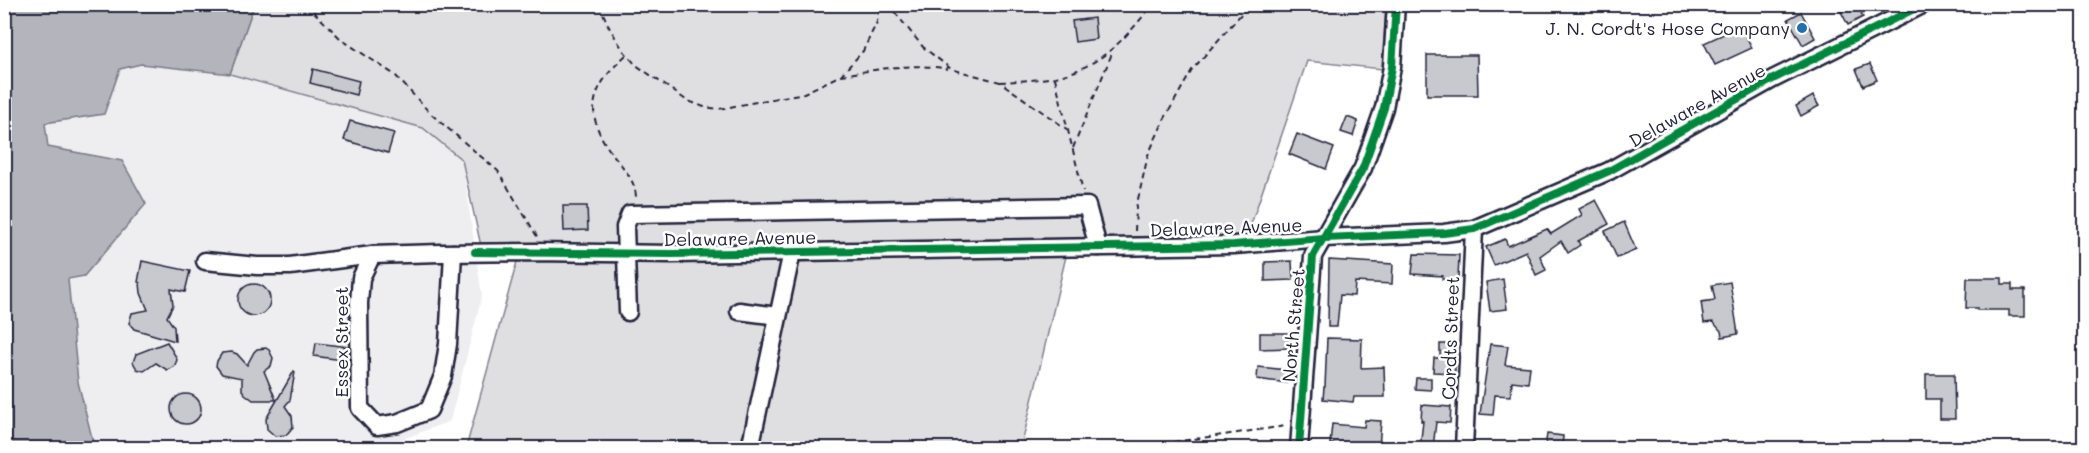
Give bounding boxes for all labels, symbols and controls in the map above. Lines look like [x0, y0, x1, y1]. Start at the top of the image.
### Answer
place label: J. N. Cordt's Hose Company [1546, 16, 1790, 40]
marker: J. N. Cordt's Hose Company [1795, 21, 1809, 35]
street label: Delaware Avenue [1624, 58, 1770, 152]
street label: Delaware Avenue [1149, 212, 1303, 242]
street label: Delaware Avenue [663, 225, 817, 251]
street label: North Street [1276, 267, 1310, 383]
street label: Cordts Street [1436, 276, 1464, 400]
street label: Essex Street [329, 286, 353, 398]

